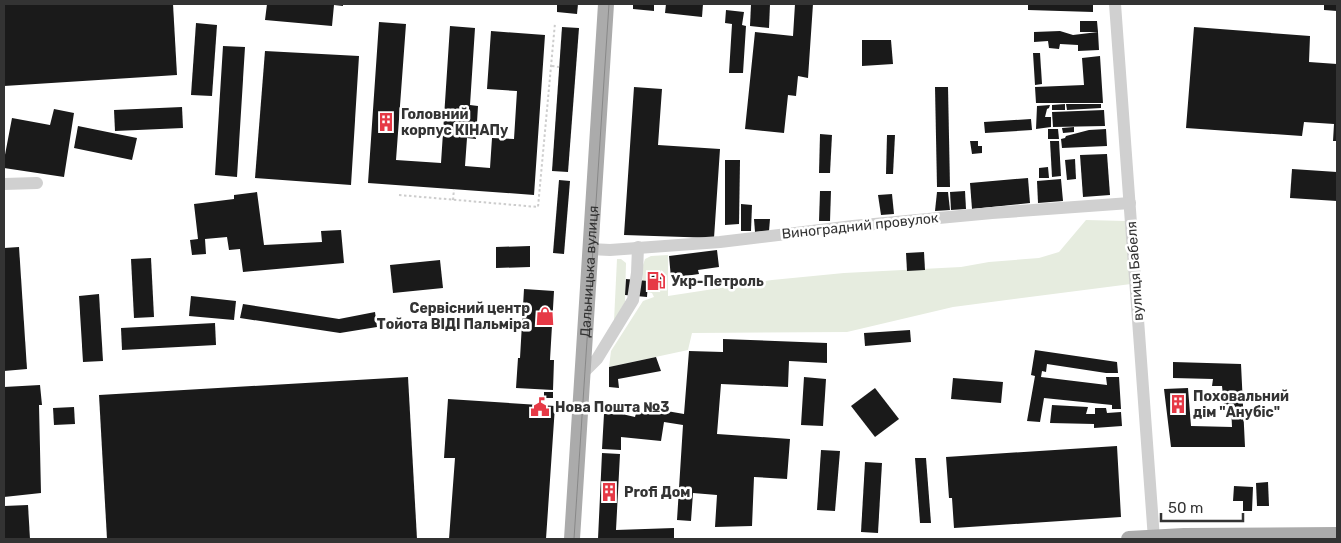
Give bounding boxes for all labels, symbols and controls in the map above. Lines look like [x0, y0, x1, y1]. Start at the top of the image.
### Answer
place label: Головний корпус КІНАПу [401, 106, 509, 139]
building icon: Головний корпус КІНАПу [375, 111, 397, 133]
street label: Дальницька вулиця [576, 205, 602, 338]
street label: Виноградний провулок [781, 209, 940, 243]
street label: вулиця Бабеля [1123, 221, 1147, 321]
fuel station icon: Укр-Петроль [645, 270, 667, 292]
place label: Укр-Петроль [671, 273, 764, 290]
place label: Сервісний центр Тойота ВІДІ Пальміра [377, 300, 530, 333]
shop icon: Сервісний центр Тойота ВІДІ Пальміра [534, 305, 556, 327]
place label: Поховальний дім "Анубіс" [1193, 388, 1289, 421]
building icon: Поховальний дім "Анубіс" [1167, 393, 1189, 415]
public building icon: Нова Пошта №3 [529, 396, 551, 418]
place label: Нова Пошта №3 [555, 399, 670, 416]
building icon: Profi Дом [598, 481, 620, 503]
place label: Profi Дом [624, 484, 690, 501]
scale bar [1161, 490, 1244, 522]
text: 50 m [1168, 499, 1203, 517]

